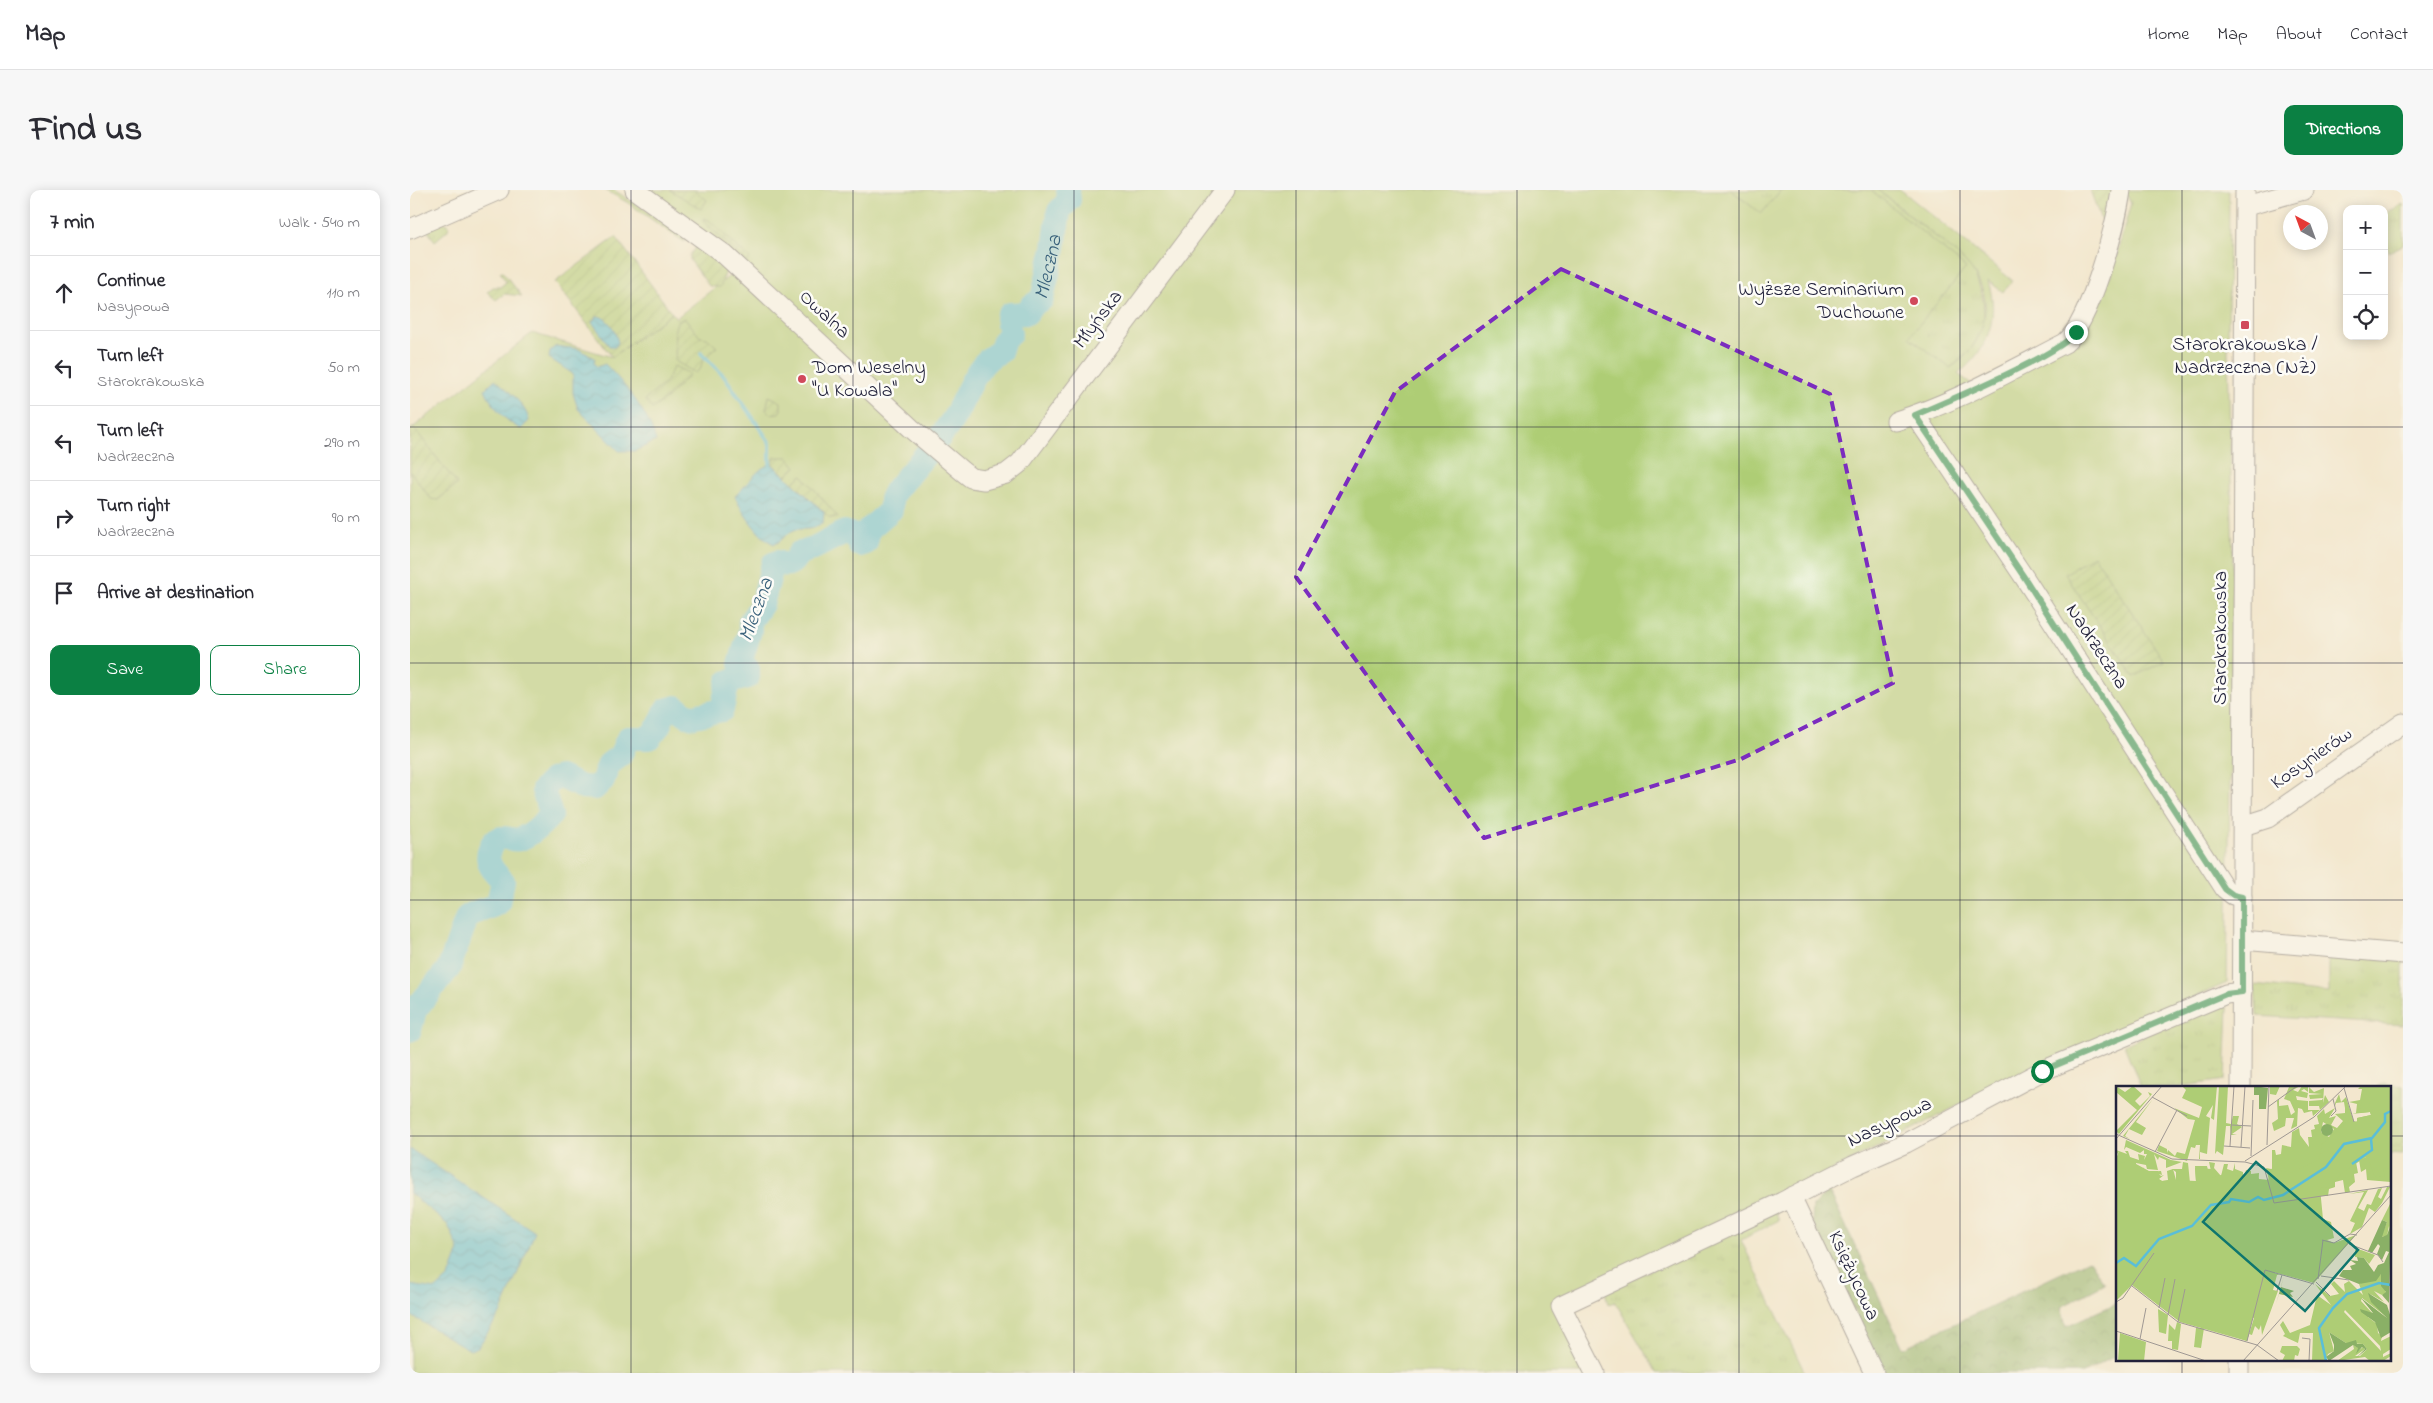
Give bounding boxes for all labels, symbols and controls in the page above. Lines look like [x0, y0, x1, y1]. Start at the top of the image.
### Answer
text: Map [25, 17, 66, 52]
text: Home [2148, 22, 2189, 48]
text: Map [2217, 22, 2248, 48]
text: About [2276, 22, 2322, 48]
text: Contact [2350, 22, 2408, 48]
text: Find us [30, 105, 142, 156]
button: Directions [2284, 105, 2403, 155]
north arrow [2283, 205, 2328, 250]
map controls [2343, 205, 2388, 340]
button: + [2343, 205, 2388, 250]
text: 7 min [50, 208, 94, 238]
text: Walk · 540 m [279, 211, 360, 235]
water label: Mleczna [1027, 233, 1071, 303]
button: − [2343, 250, 2388, 295]
text: Continue [97, 268, 165, 295]
place label: Wyższe Seminarium Duchowne [1738, 276, 1904, 328]
icon: ahead [50, 279, 78, 307]
text: 110 m [326, 281, 360, 305]
street label: Owalna [792, 284, 856, 346]
street label: Młyńska [1067, 284, 1131, 356]
text: Nasypowa [97, 295, 170, 319]
marker: Wyższe Seminarium Duchowne [1908, 295, 1920, 307]
button: locate [2343, 295, 2388, 340]
marker: Starokrakowska / Nadrzeczna (NŻ) [2239, 319, 2251, 331]
route end [2065, 321, 2088, 344]
place label: Starokrakowska / Nadrzeczna (NŻ) [2172, 331, 2318, 383]
text: Turn left [97, 343, 164, 370]
icon: left [50, 354, 78, 382]
place label: Dom Weselny "U Kowala" [811, 354, 926, 406]
text: 50 m [328, 356, 360, 380]
text: Starokrakowska [97, 370, 204, 394]
marker: Dom Weselny "U Kowala" [796, 373, 808, 385]
text: Turn left [97, 418, 164, 445]
icon: left [50, 429, 78, 457]
text: 290 m [324, 431, 360, 455]
text: Nadrzeczna [97, 445, 175, 469]
text: Turn right [97, 493, 170, 520]
icon: right [50, 504, 78, 532]
text: 90 m [332, 506, 360, 530]
text: Nadrzeczna [97, 520, 175, 544]
street label: Starokrakowska [2207, 571, 2236, 705]
water label: Mleczna [732, 573, 783, 646]
icon: arrive [50, 579, 78, 607]
text: Arrive at destination [97, 580, 254, 607]
street label: Nadrzeczna [2057, 598, 2135, 696]
button: Save [50, 645, 200, 695]
button: Share [210, 645, 360, 695]
street label: Kosynierów [2265, 720, 2359, 798]
route start [2031, 1060, 2054, 1083]
inset map [2116, 1086, 2390, 1360]
street label: Nasypowa [1843, 1090, 1937, 1156]
street label: Księżycowa [1820, 1226, 1886, 1326]

